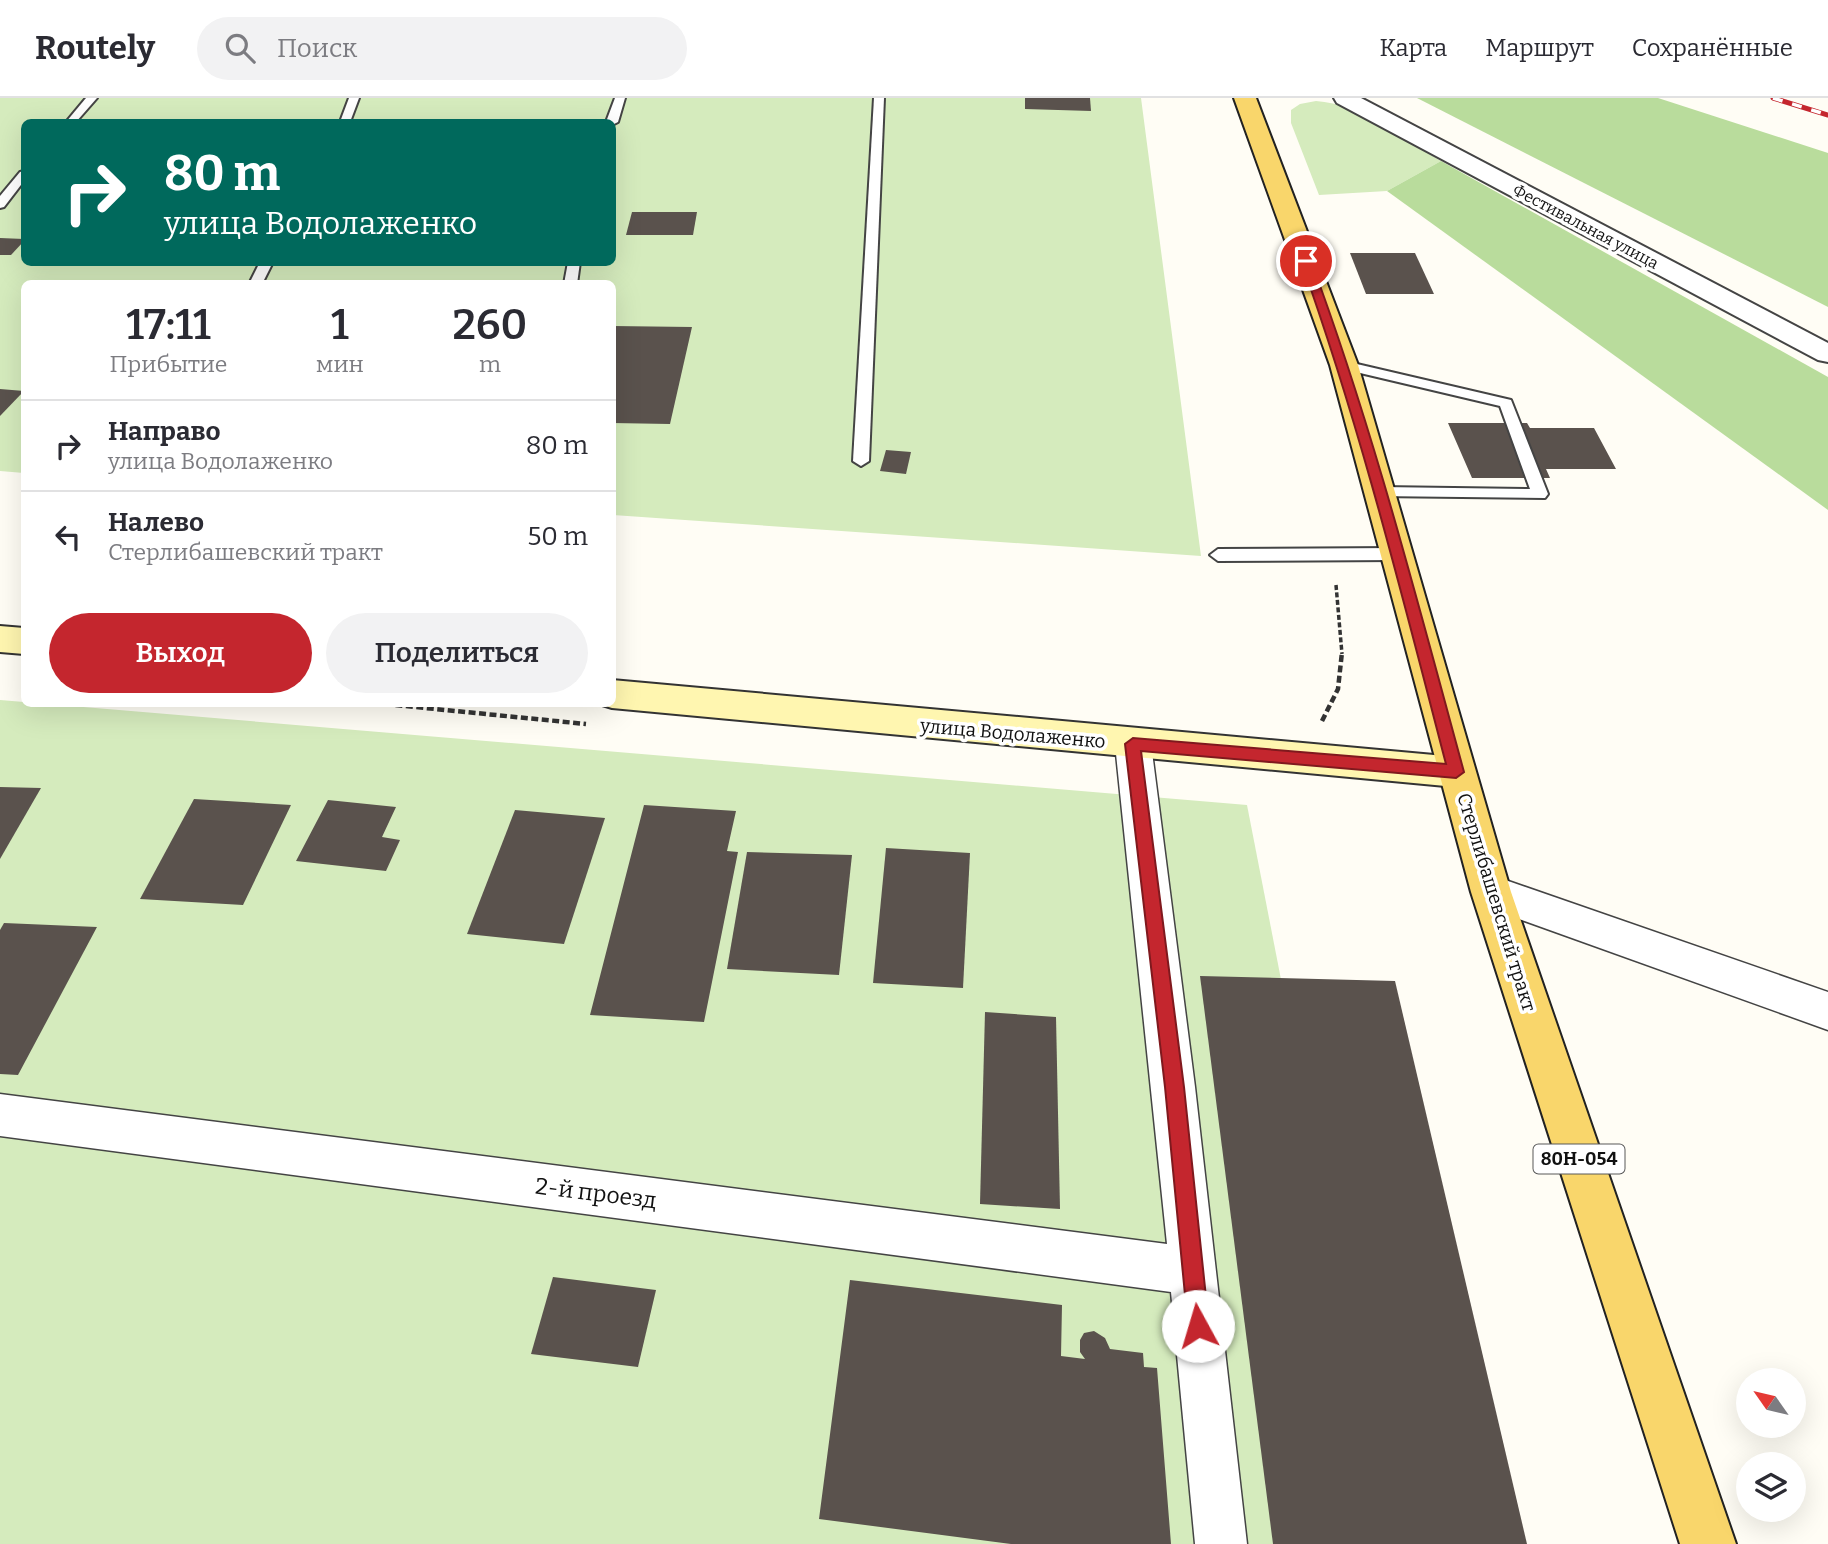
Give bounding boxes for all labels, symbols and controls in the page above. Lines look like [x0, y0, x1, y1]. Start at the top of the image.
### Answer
search box [197, 17, 687, 80]
text: Routely [35, 28, 155, 68]
icon: search [221, 29, 259, 67]
text: Поиск [277, 33, 357, 64]
text: Карта [1379, 34, 1447, 62]
text: Маршрут [1485, 34, 1594, 62]
text: Сохранённые [1632, 34, 1793, 62]
text: 80 m [164, 144, 280, 203]
icon: right [49, 147, 140, 238]
street label: Фестивальная улица [1510, 180, 1662, 273]
text: улица Водолаженко [164, 204, 477, 242]
pin [1276, 231, 1336, 291]
icon: arrive [1287, 242, 1325, 280]
text: 17:11 [126, 300, 211, 350]
text: 1 [331, 300, 349, 350]
text: 260 [452, 300, 527, 350]
text: Прибытие [110, 350, 227, 378]
text: мин [316, 350, 364, 378]
text: m [479, 350, 501, 378]
text: Направо [108, 416, 221, 447]
icon: right [49, 427, 87, 465]
text: 80 m [526, 430, 588, 461]
text: улица Водолаженко [108, 447, 333, 475]
text: Налево [108, 507, 204, 538]
icon: left [49, 518, 87, 556]
text: 50 m [527, 521, 588, 552]
text: Стерлибашевский тракт [108, 538, 383, 566]
button: Выход [49, 613, 312, 693]
button: Поделиться [326, 613, 588, 693]
street label: улица Водолаженко [918, 714, 1107, 753]
street label: Стерлибашевский тракт [1452, 790, 1541, 1014]
road number: 80Н-054 [1534, 1144, 1624, 1174]
street label: 2-й проезд [534, 1172, 658, 1214]
position arrow [1161, 1289, 1235, 1363]
north arrow [1736, 1368, 1806, 1438]
map controls [1736, 1368, 1806, 1522]
button: layers [1736, 1452, 1806, 1522]

